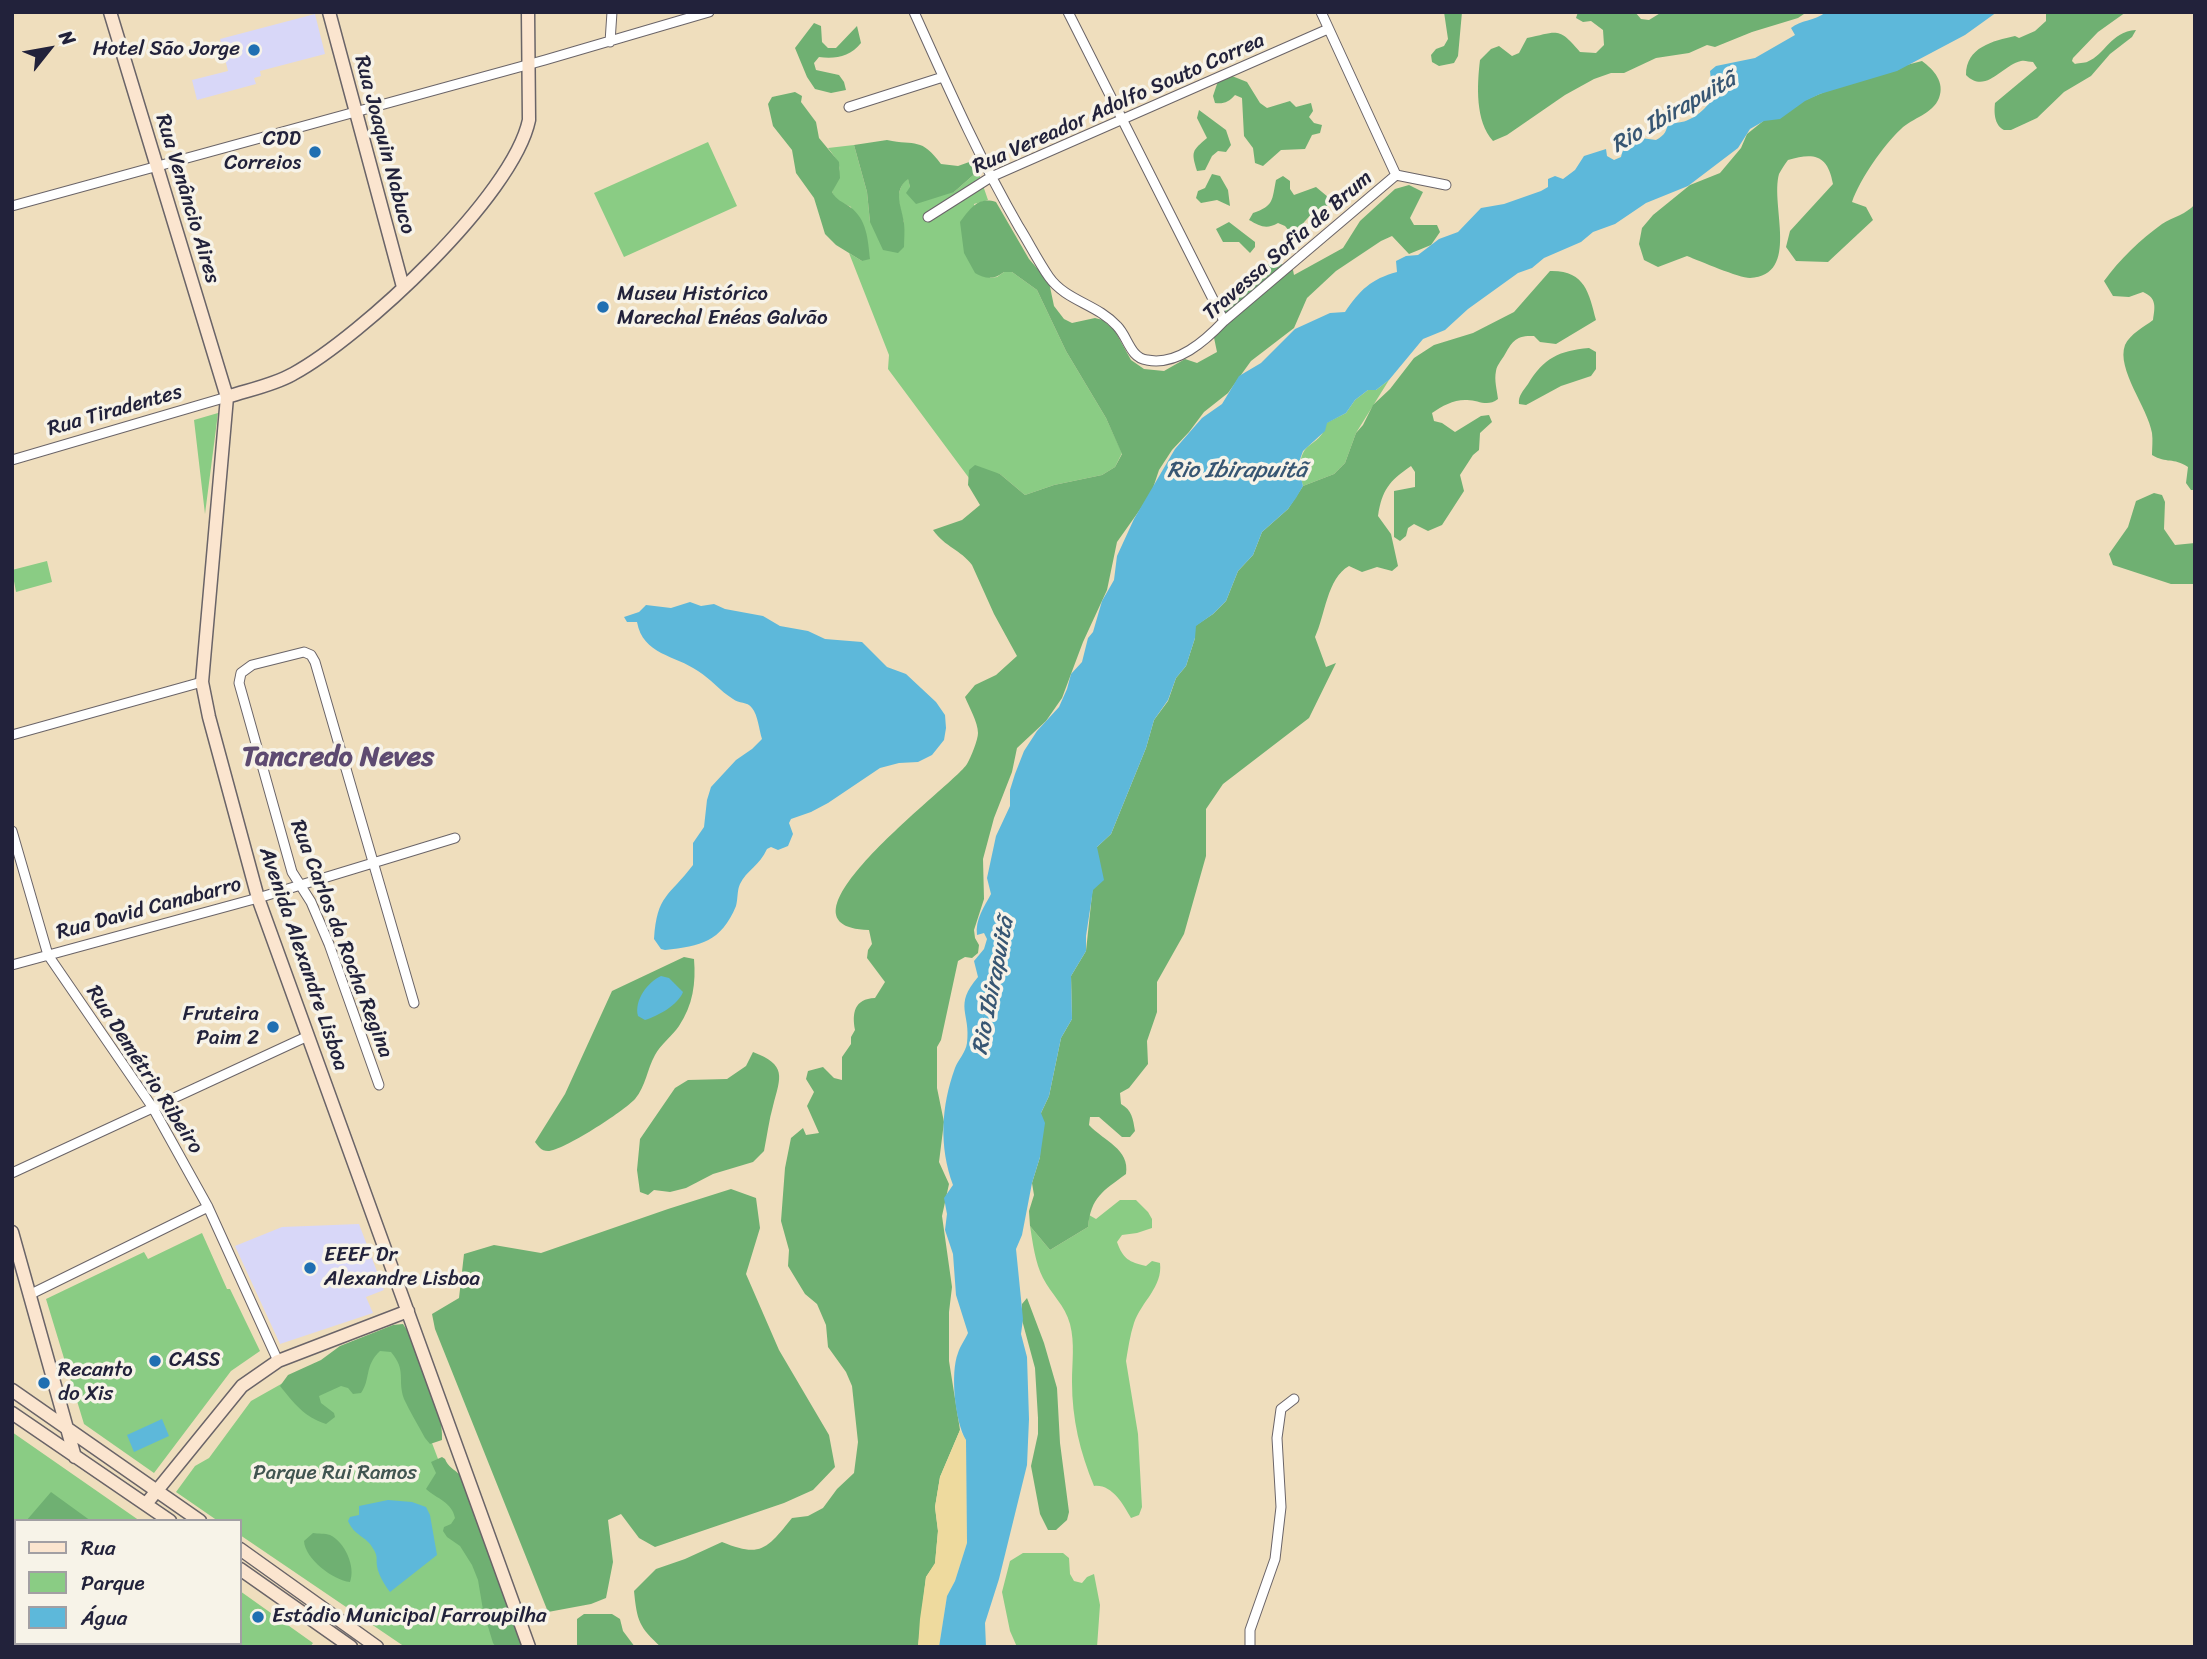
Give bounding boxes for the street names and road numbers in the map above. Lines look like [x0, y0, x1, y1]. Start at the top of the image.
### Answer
street label: Rua Vereador Adolfo Souto Correa [969, 28, 1269, 180]
street label: Rua Joaquin Nabuco [348, 53, 420, 237]
street label: Rua Venâncio Aires [149, 111, 225, 287]
street label: Travessa Sofia de Brum [1198, 166, 1378, 326]
street label: Rua Tiradentes [45, 380, 185, 442]
street label: Rua Carlos da Rocha Regina [284, 817, 398, 1061]
street label: Avenida Alexandre Lisboa [253, 844, 353, 1074]
street label: Rua David Canabarro [54, 872, 244, 946]
street label: Rua Demétrio Ribeiro [80, 981, 208, 1159]

